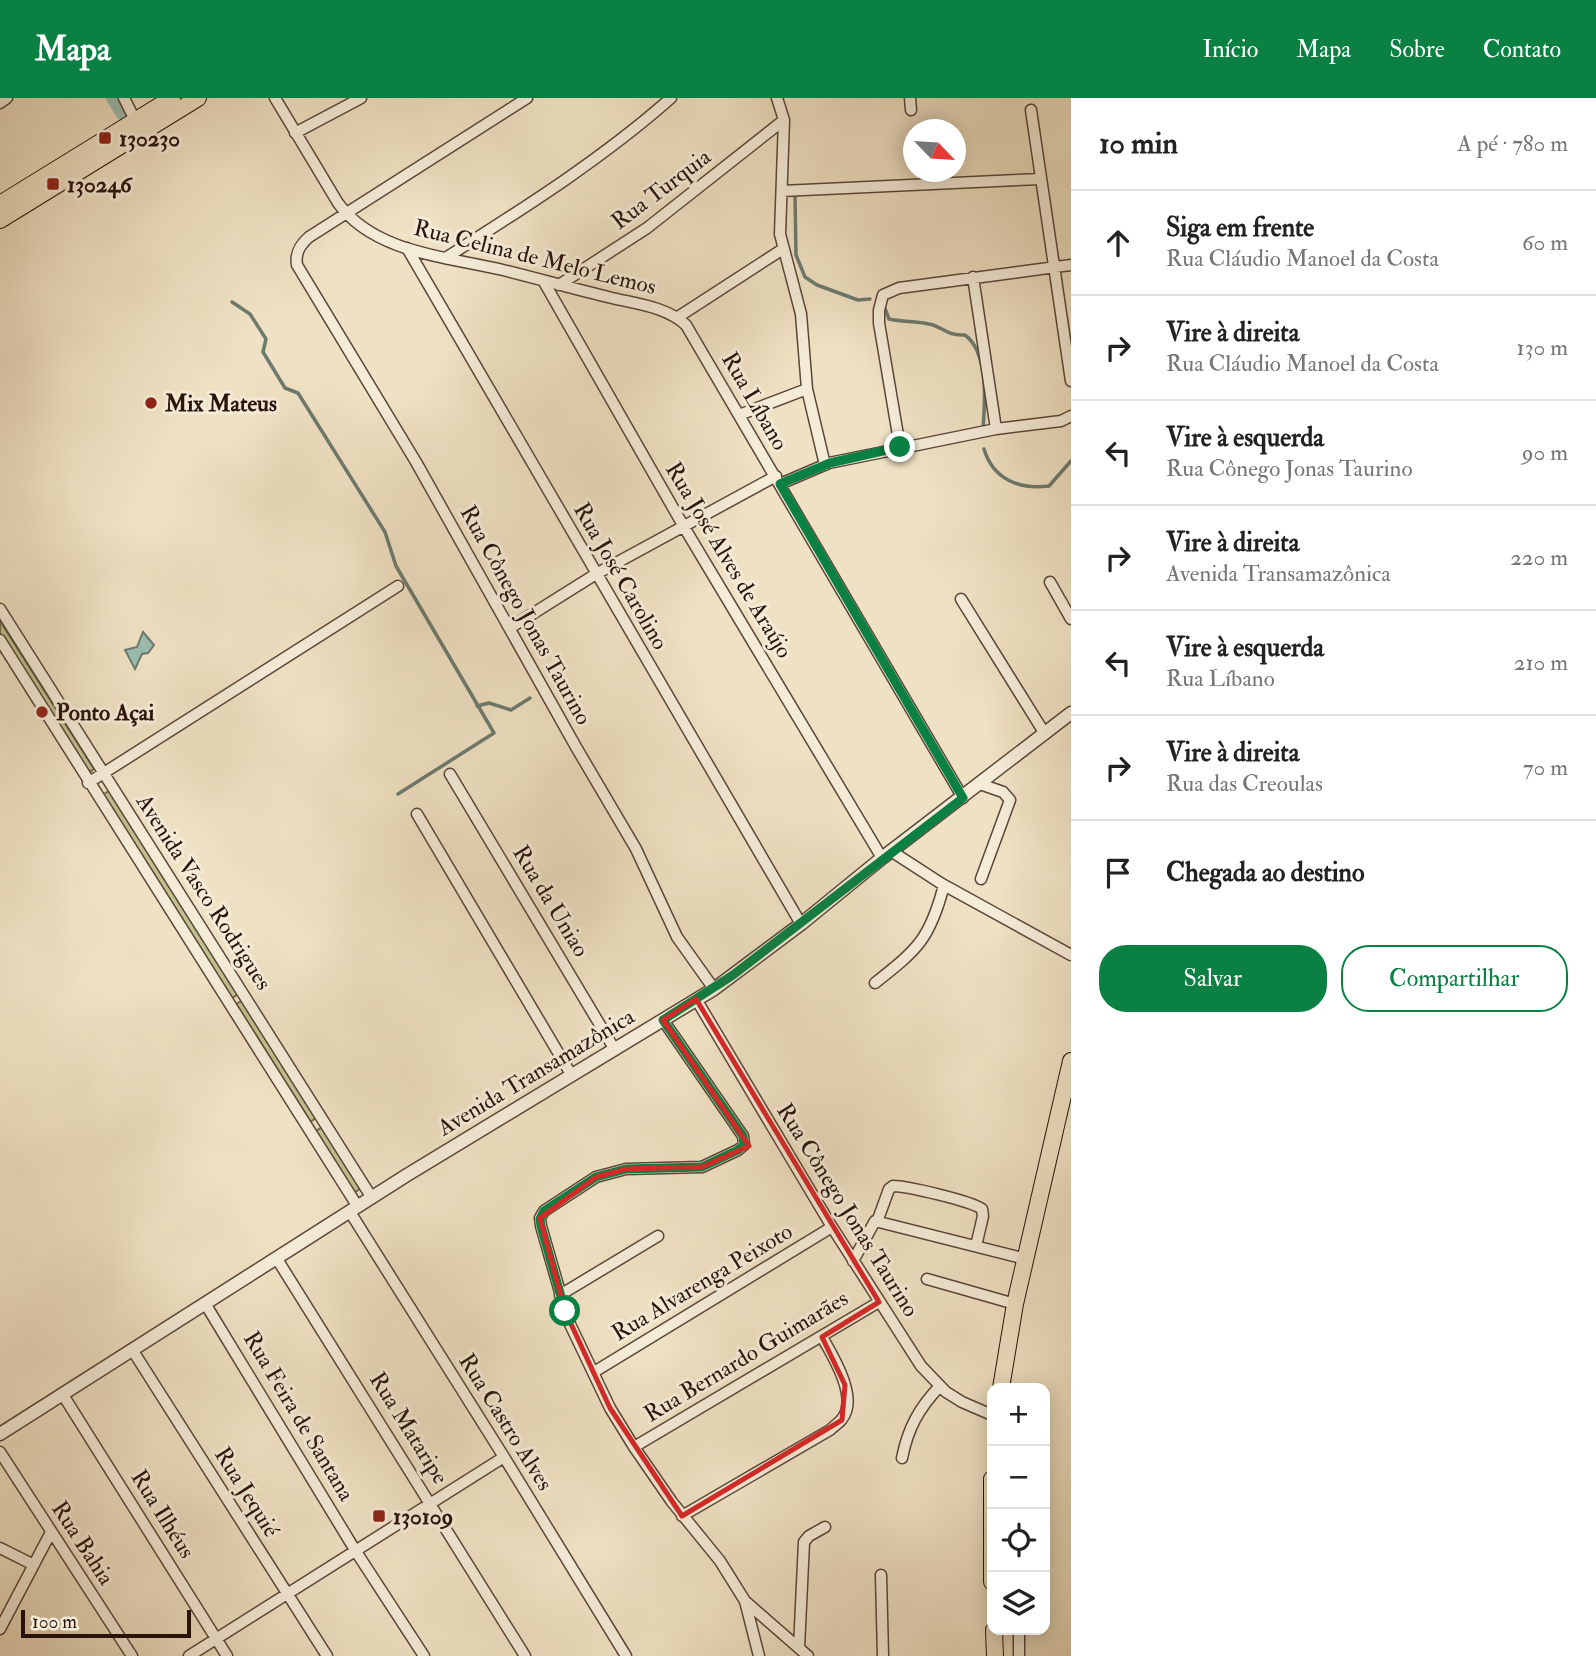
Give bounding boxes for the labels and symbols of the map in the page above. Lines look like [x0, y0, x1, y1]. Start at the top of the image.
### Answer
north arrow [903, 119, 966, 182]
place label: 130230 [119, 124, 180, 153]
marker: 130230 [97, 130, 113, 146]
street label: Rua Turquia [606, 142, 717, 236]
place label: 130246 [67, 170, 134, 199]
marker: 130246 [45, 176, 61, 192]
street label: Rua Celina de Melo Lemos [411, 213, 659, 301]
street label: Rua Líbano [715, 347, 795, 455]
place label: Mix Mateus [164, 389, 277, 418]
marker: Mix Mateus [143, 395, 159, 411]
route end [884, 431, 915, 462]
street label: Rua José Alves de Araújo [659, 457, 799, 663]
street label: Rua José Carolino [567, 497, 675, 655]
street label: Rua Cônego Jonas Taurino [454, 500, 598, 730]
place label: Ponto Açai [56, 698, 154, 727]
marker: Ponto Açai [34, 704, 50, 720]
street label: Avenida Vasco Rodrigues [129, 788, 278, 996]
street label: Rua da Uniao [506, 840, 596, 962]
street label: Avenida Transamazônica [431, 1001, 640, 1143]
street label: Rua Cônego Jonas Taurino [770, 1098, 926, 1322]
street label: Rua Alvarenga Peixoto [606, 1217, 798, 1347]
street label: Rua Bernardo Guimarães [639, 1284, 853, 1428]
route start [549, 1295, 580, 1326]
street label: Rua Feira de Santana [237, 1326, 361, 1507]
street label: Rua Castro Alves [452, 1348, 560, 1496]
street label: Rua Mataripe [362, 1367, 455, 1490]
street label: Rua Jequié [208, 1442, 286, 1543]
street label: Rua Ilhéus [124, 1464, 202, 1564]
street label: Rua Bahia [45, 1495, 121, 1591]
place label: 130109 [393, 1502, 453, 1531]
marker: 130109 [371, 1508, 387, 1524]
scale bar [21, 1607, 191, 1639]

